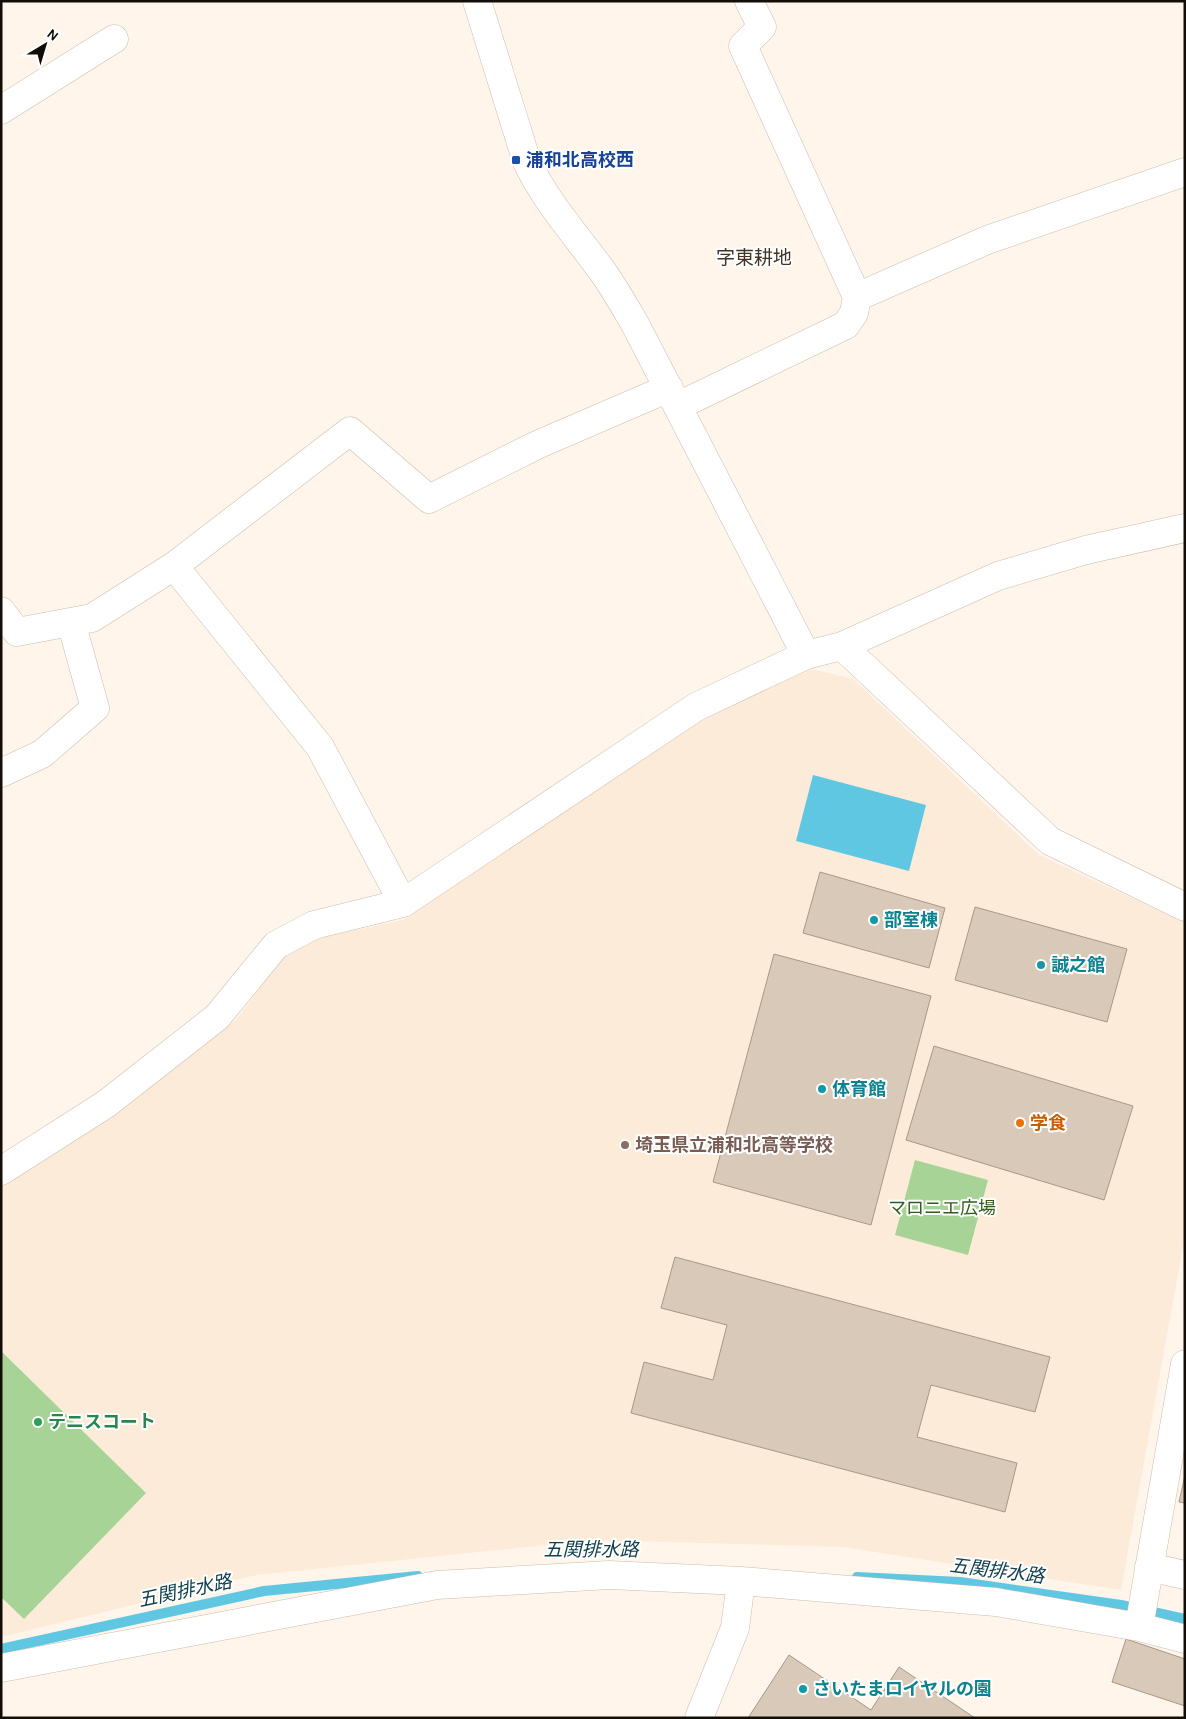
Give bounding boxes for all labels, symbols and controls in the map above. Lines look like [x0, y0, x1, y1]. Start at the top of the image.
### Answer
north arrow [20, 20, 70, 70]
text: N [44, 25, 62, 45]
place label: 浦和北高校西 [526, 149, 634, 171]
marker: 浦和北高校西 [510, 154, 522, 166]
district label: 字東耕地 [716, 247, 792, 269]
place label: 部室棟 [884, 909, 938, 931]
marker: 部室棟 [868, 914, 880, 926]
place label: 誠之館 [1051, 954, 1105, 976]
marker: 誠之館 [1035, 959, 1047, 971]
place label: 体育館 [832, 1078, 886, 1100]
marker: 体育館 [816, 1083, 828, 1095]
place label: 学食 [1030, 1112, 1066, 1134]
marker: 学食 [1014, 1117, 1026, 1129]
place label: 埼玉県立浦和北高等学校 [635, 1134, 833, 1156]
marker: 埼玉県立浦和北高等学校 [619, 1139, 631, 1151]
park label: マロニエ広場 [888, 1197, 996, 1219]
place label: テニスコート [48, 1411, 156, 1433]
marker: テニスコート [32, 1416, 44, 1428]
water label: 五関排水路 [543, 1539, 640, 1561]
water label: 五関排水路 [949, 1554, 1047, 1588]
water label: 五関排水路 [136, 1570, 236, 1612]
place label: さいたまロイヤルの園 [813, 1678, 992, 1700]
marker: さいたまロイヤルの園 [797, 1683, 809, 1695]

